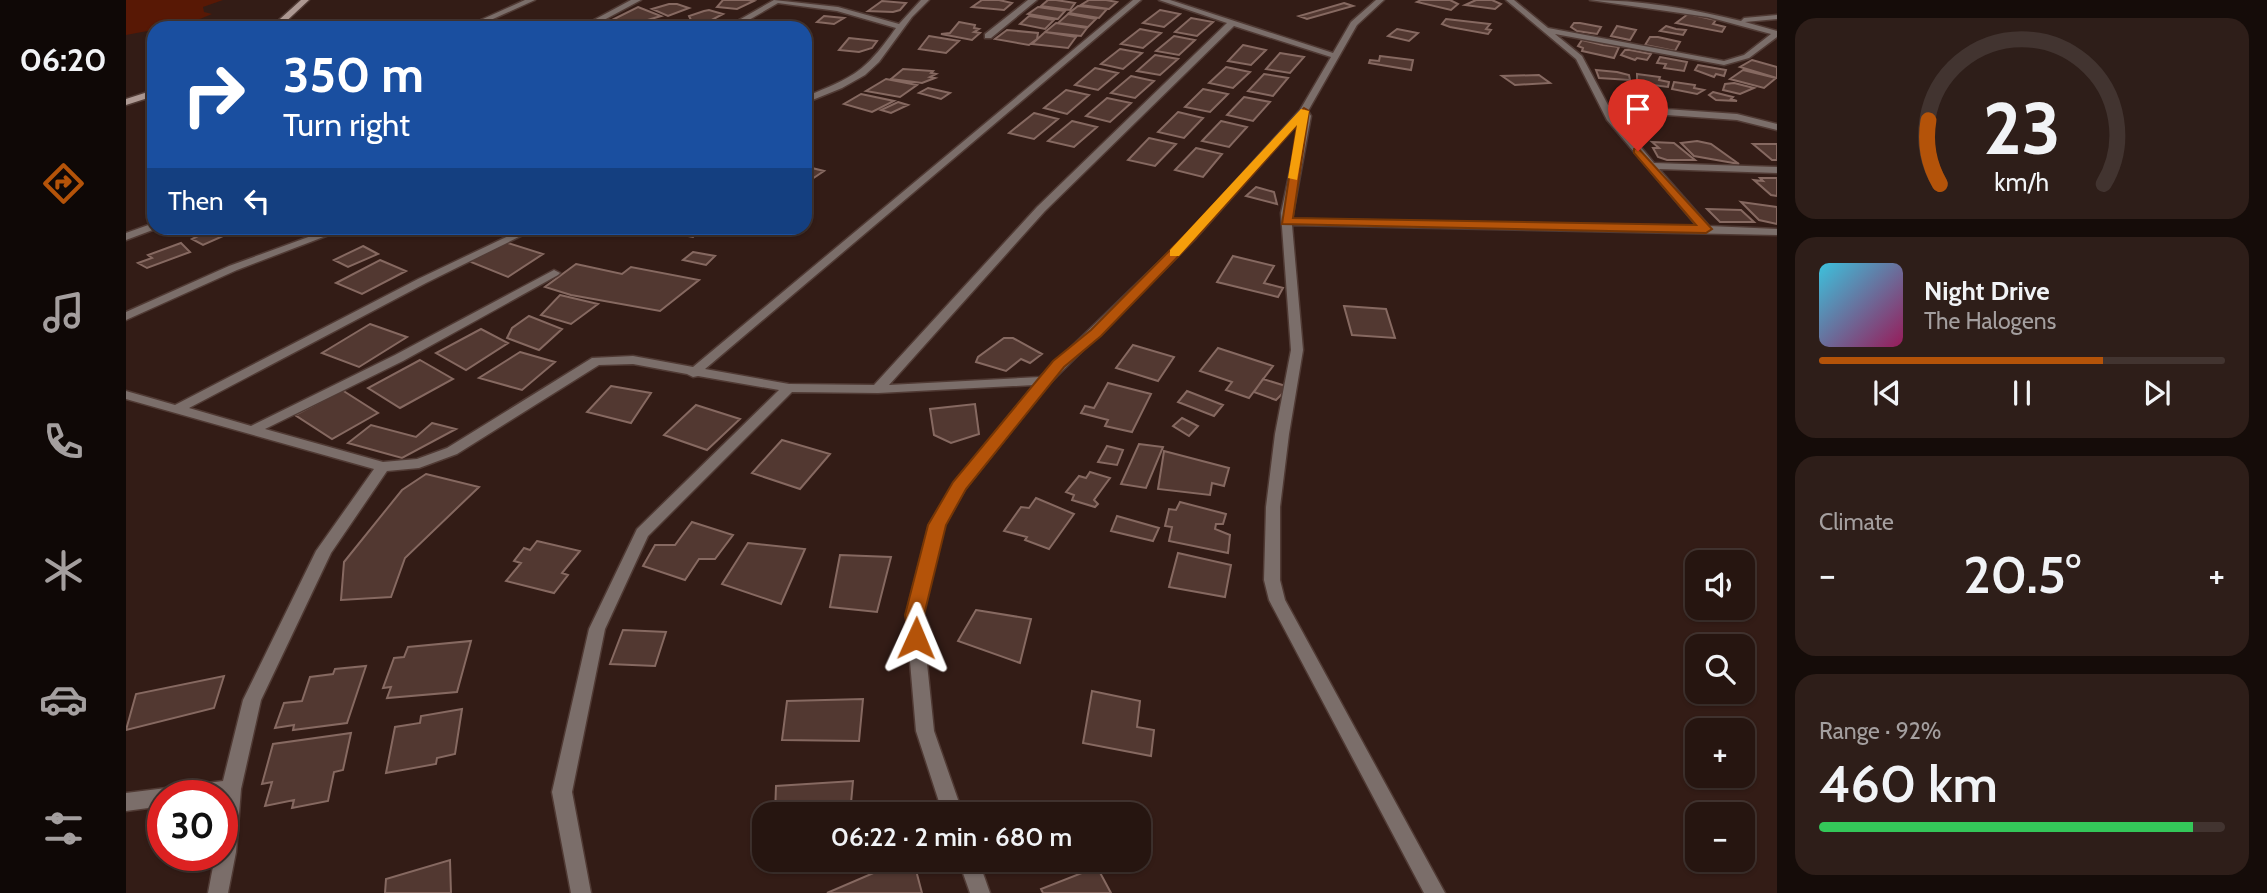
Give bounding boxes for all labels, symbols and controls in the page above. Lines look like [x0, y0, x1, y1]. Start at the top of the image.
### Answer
text: 06:20 [19, 40, 107, 79]
text: 350 m [283, 45, 424, 104]
icon: right [168, 49, 259, 140]
pin [1608, 79, 1668, 151]
text: 23 [1983, 85, 2061, 173]
icon: arrive [1619, 90, 1657, 128]
text: Turn right [283, 105, 410, 144]
icon: directions [39, 159, 88, 208]
text: km/h [1995, 167, 2049, 197]
icon: left [238, 182, 276, 220]
text: Then [168, 185, 224, 217]
text: Night Drive [1924, 275, 2050, 307]
icon: music [39, 288, 88, 337]
text: The Halogens [1924, 307, 2056, 335]
icon: previous [1868, 374, 1906, 412]
icon: pause [2003, 374, 2041, 412]
icon: next [2138, 374, 2176, 412]
icon: phone [39, 417, 88, 466]
text: Climate [1819, 508, 1894, 536]
text: 20.5° [1963, 543, 2081, 606]
icon: climate [39, 546, 88, 595]
map controls [1685, 550, 1755, 872]
button: sound [1685, 550, 1755, 620]
text: − [1819, 551, 1836, 598]
text: + [2208, 551, 2225, 598]
position arrow [879, 601, 953, 675]
button: search [1685, 634, 1755, 704]
icon: car [39, 675, 88, 724]
text: Range · 92% [1819, 717, 1942, 745]
button: + [1685, 718, 1755, 788]
text: 460 km [1819, 752, 1998, 815]
speed limit sign: 30 [147, 780, 238, 871]
button: − [1685, 802, 1755, 872]
icon: filters [39, 804, 88, 853]
text: 06:22 · 2 min · 680 m [831, 821, 1072, 853]

